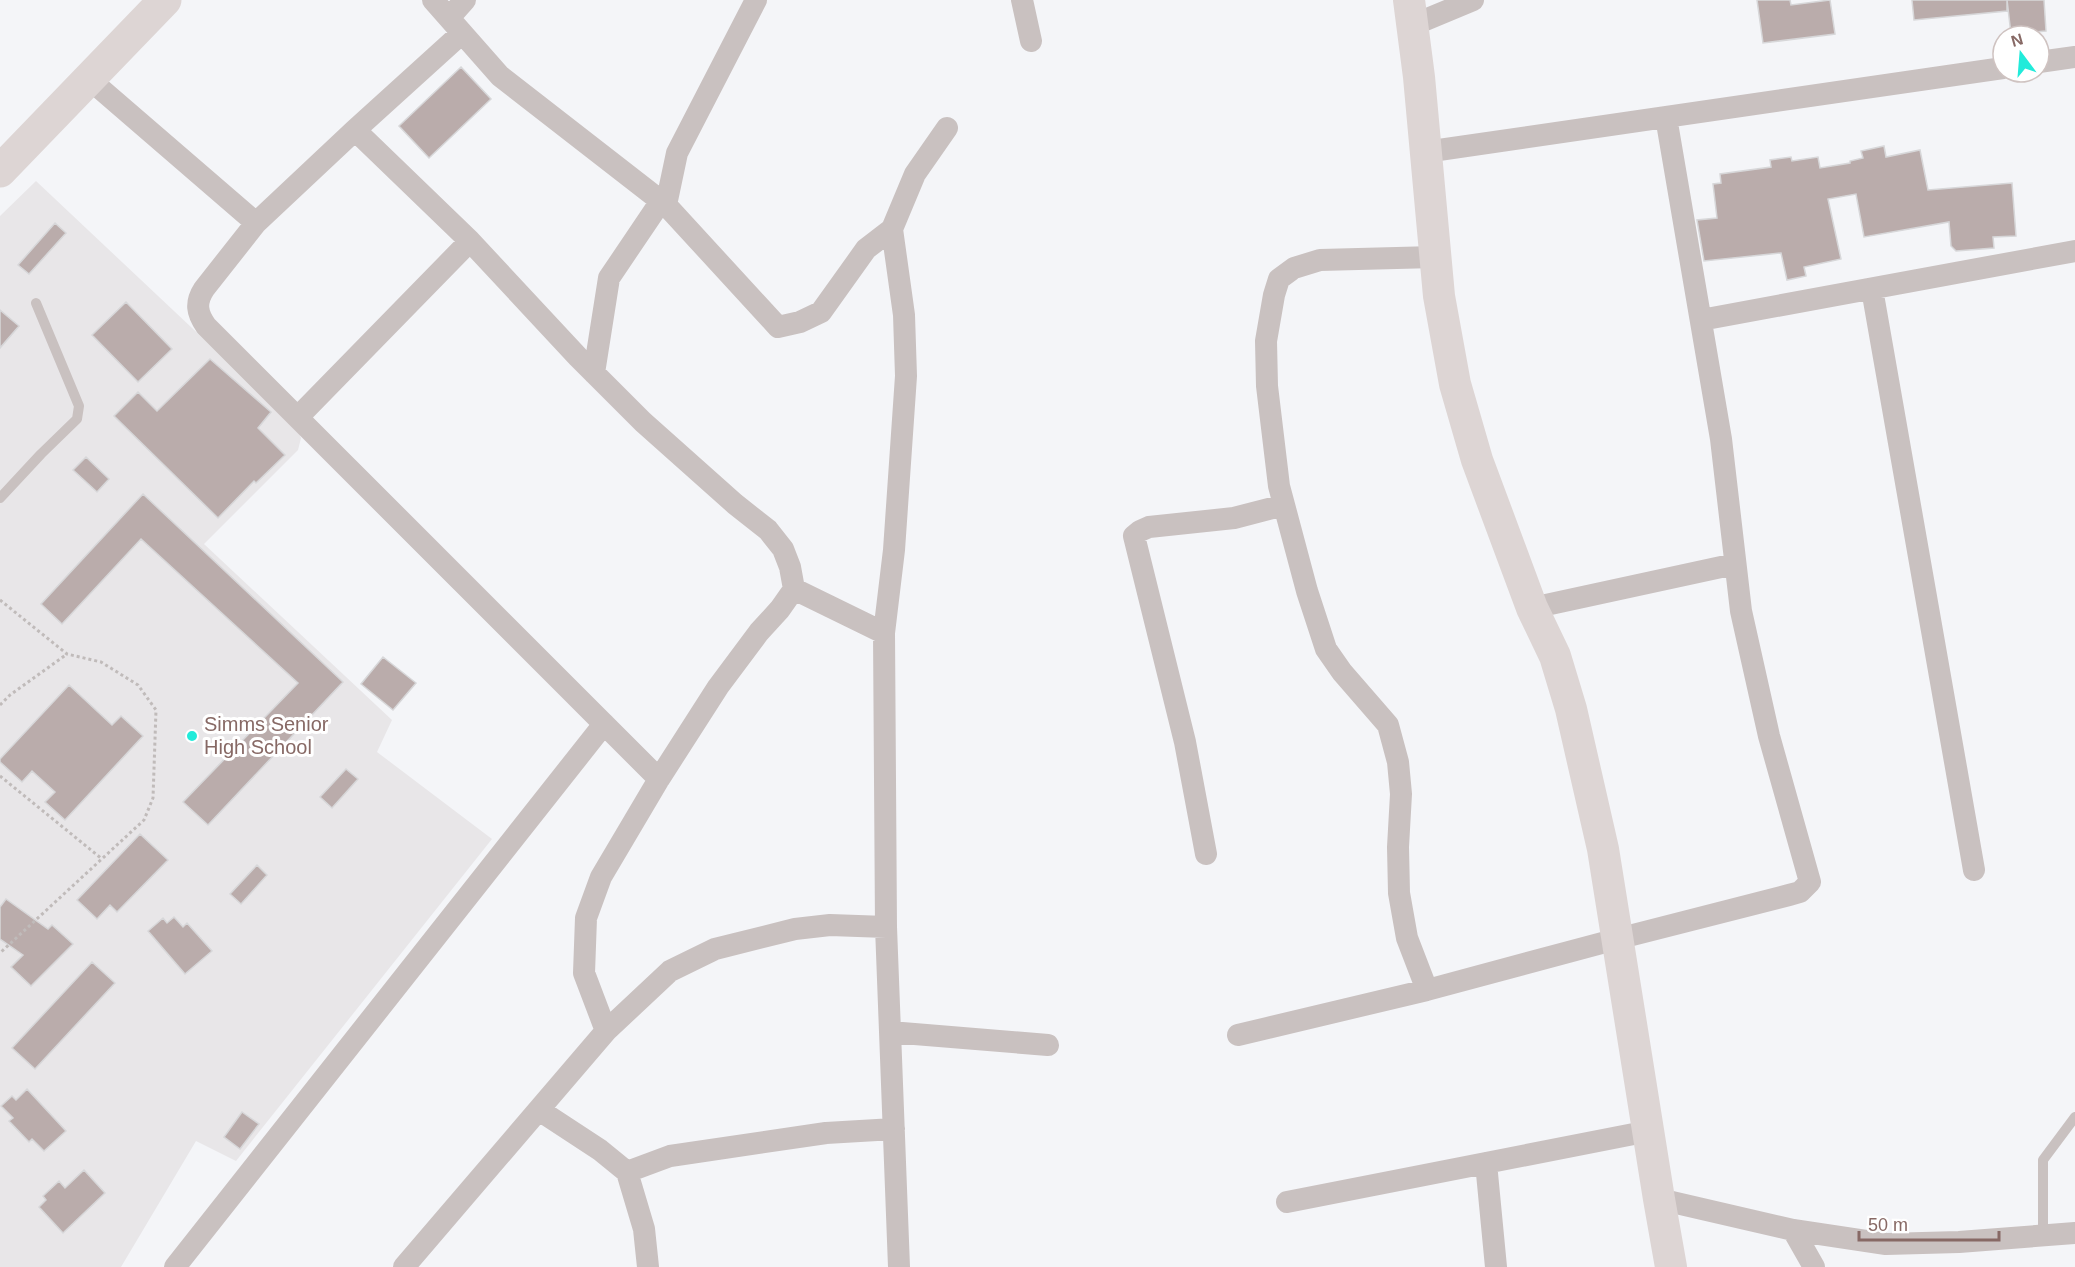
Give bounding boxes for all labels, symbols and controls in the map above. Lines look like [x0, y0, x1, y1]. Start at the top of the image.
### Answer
north arrow [1991, 24, 2051, 84]
text: N [2009, 30, 2025, 50]
place label: Simms Senior High School [204, 713, 329, 758]
marker: Simms Senior High School [185, 729, 199, 743]
scale bar [1859, 1204, 1998, 1242]
text: 50 m [1868, 1215, 1908, 1235]

